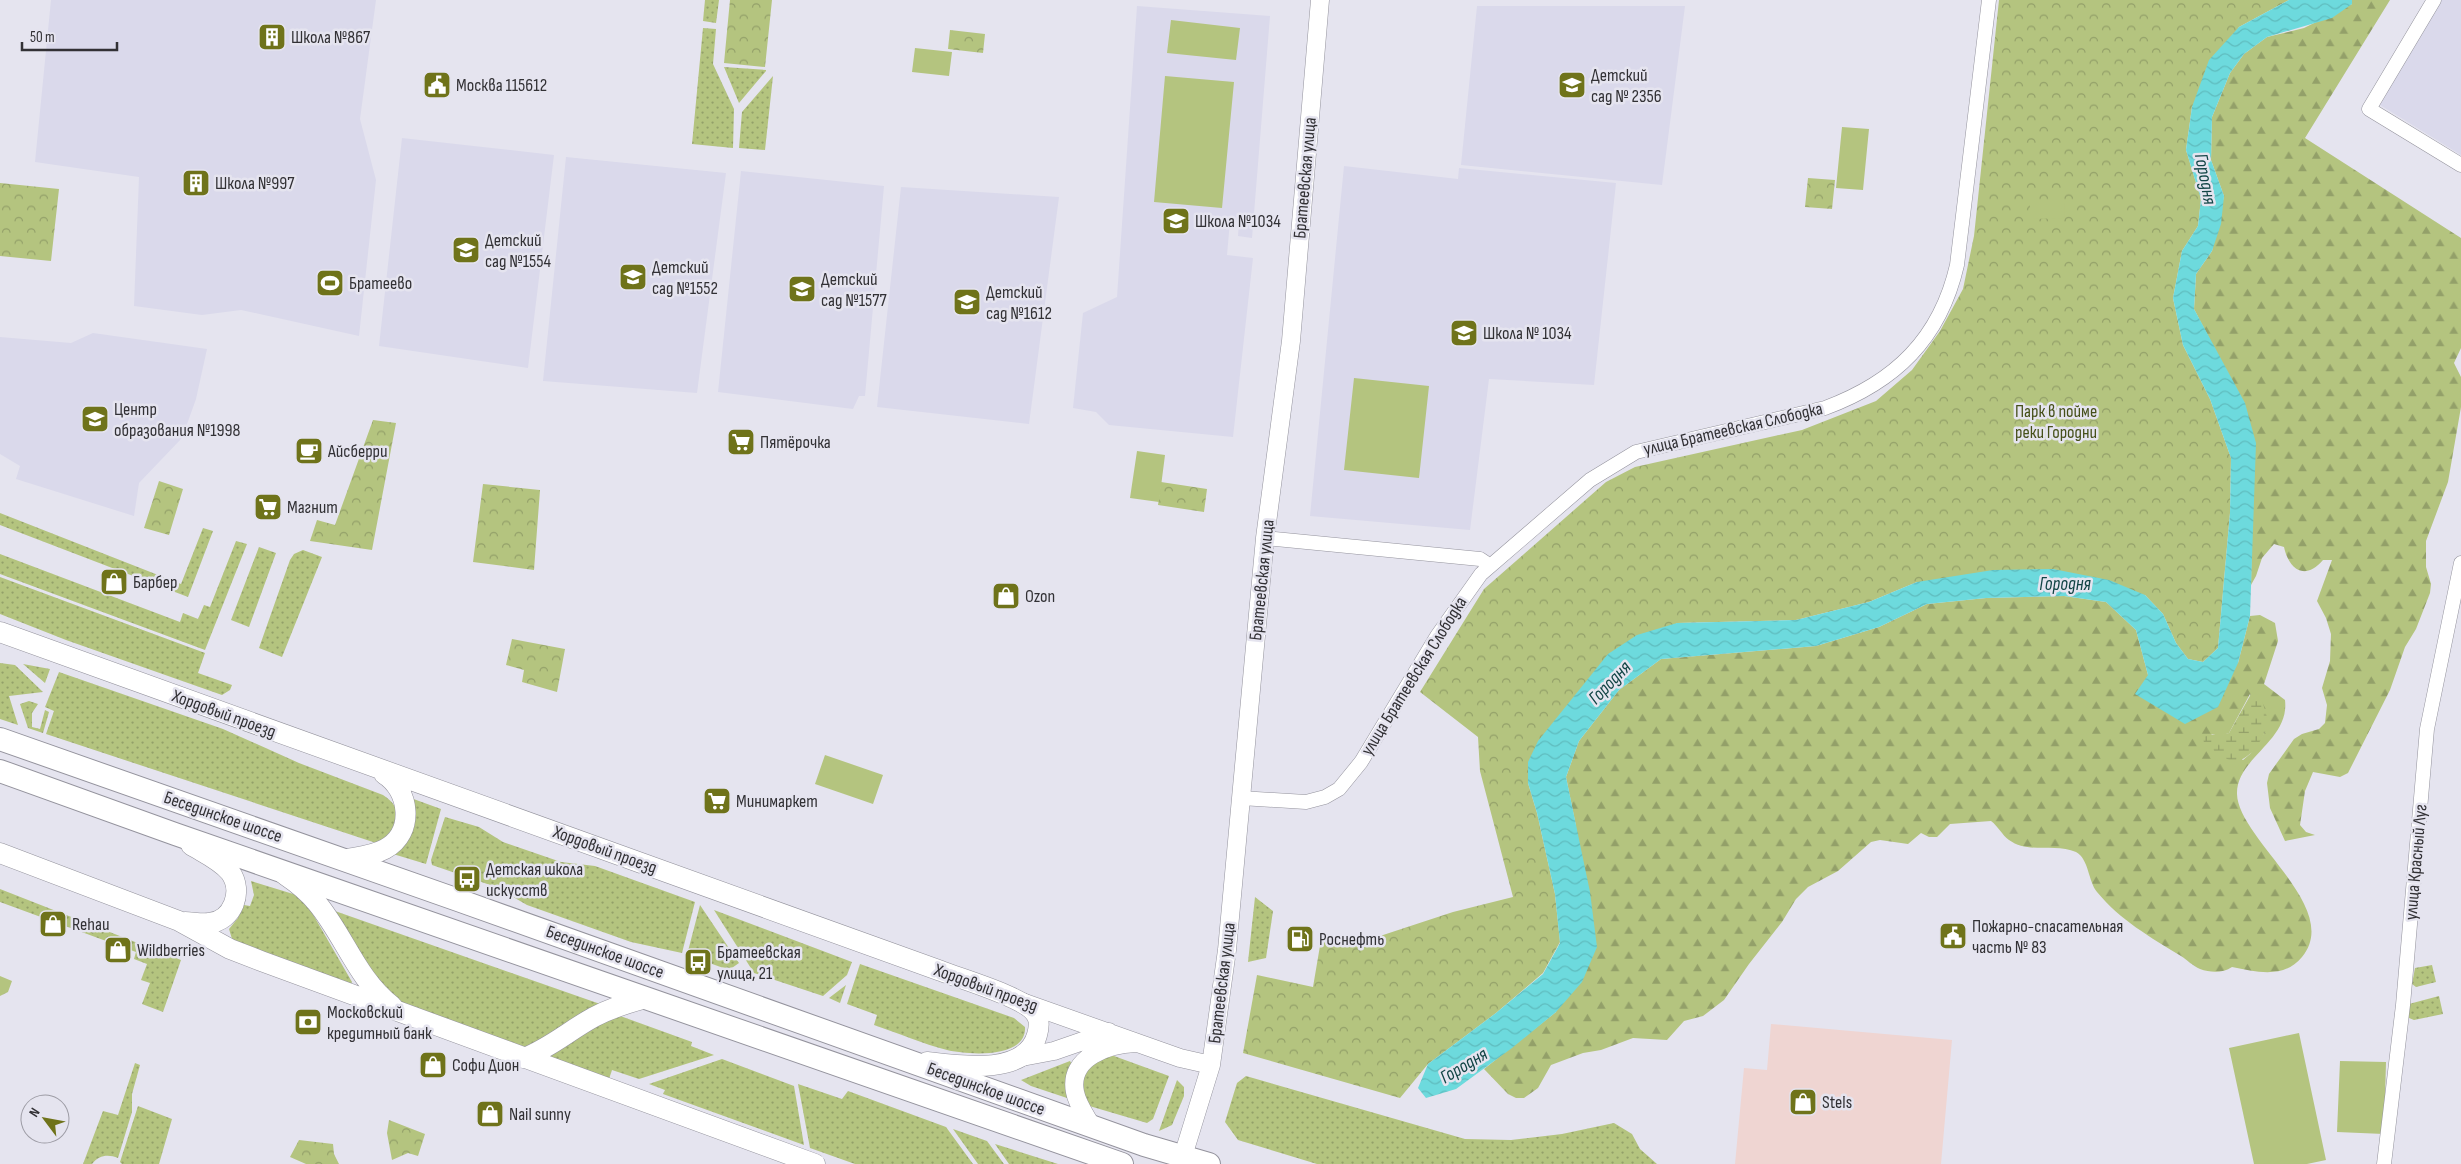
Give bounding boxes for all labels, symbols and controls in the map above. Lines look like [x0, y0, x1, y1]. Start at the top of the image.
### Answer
scale bar [22, 20, 118, 52]
building icon: Школа №867 [257, 22, 287, 52]
place label: Школа №867 [291, 27, 371, 48]
text: 50 m [30, 28, 55, 47]
place label: Детский сад № 2356 [1591, 65, 1662, 107]
public building icon: Москва 115612 [422, 70, 452, 100]
school or university icon: Детский сад № 2356 [1557, 70, 1587, 100]
place label: Москва 115612 [456, 75, 547, 96]
street label: Братеевская улица [1289, 116, 1321, 240]
water label: Городня [2189, 152, 2221, 207]
building icon: Школа №997 [181, 168, 211, 198]
place label: Школа №997 [215, 173, 295, 194]
school or university icon: Школа №1034 [1161, 206, 1191, 236]
place label: Школа №1034 [1195, 211, 1281, 232]
place label: Детский сад №1554 [485, 230, 552, 272]
school or university icon: Детский сад №1554 [451, 235, 481, 265]
place label: Детский сад №1552 [652, 257, 718, 299]
school or university icon: Детский сад №1552 [618, 262, 648, 292]
sports icon: Братеево [315, 268, 345, 298]
place label: Детский сад №1577 [821, 269, 887, 311]
place label: Братеево [349, 273, 412, 294]
school or university icon: Детский сад №1577 [787, 274, 817, 304]
place label: Детский сад №1612 [986, 282, 1052, 324]
school or university icon: Детский сад №1612 [952, 287, 982, 317]
school or university icon: Школа № 1034 [1449, 318, 1479, 348]
place label: Школа № 1034 [1483, 323, 1572, 344]
street label: улица Братеевская Слободка [1641, 398, 1825, 460]
place label: Центр образования №1998 [114, 399, 240, 441]
park label: Парк в пойме реки Городни [2015, 401, 2097, 443]
school or university icon: Центр образования №1998 [80, 404, 110, 434]
supermarket icon: Пятёрочка [726, 427, 756, 457]
place label: Пятёрочка [760, 432, 831, 453]
cafe icon: Айсберри [294, 436, 324, 466]
place label: Айсберри [327, 441, 388, 462]
supermarket icon: Магнит [253, 492, 283, 522]
place label: Магнит [287, 497, 338, 518]
street label: Братеевская улица [1245, 518, 1279, 642]
shop icon: Барбер [99, 567, 129, 597]
place label: Барбер [133, 572, 177, 593]
water label: Городня [2039, 573, 2091, 596]
shop icon: Ozon [991, 581, 1021, 611]
place label: Ozon [1025, 586, 1055, 607]
street label: улица Братеевская Слободка [1357, 593, 1471, 759]
water label: Городня [1584, 656, 1637, 709]
street label: Хордовый проезд [168, 685, 279, 742]
supermarket icon: Минимаркет [702, 786, 732, 816]
street label: Бесединское шоссе [161, 787, 285, 847]
place label: Минимаркет [736, 791, 818, 812]
street label: улица Красный Луг [2400, 803, 2432, 921]
street label: Хордовый проезд [549, 821, 660, 878]
place label: Детская школа искусств [486, 859, 583, 901]
bus stop icon: Детская школа искусств [452, 864, 482, 894]
shop icon: Rehau [38, 909, 68, 939]
place label: Rehau [72, 914, 110, 935]
place label: Пожарно-спасательная часть № 83 [1972, 916, 2123, 958]
street label: Бесединское шоссе [543, 921, 667, 983]
street label: Братеевская улица [1204, 921, 1240, 1045]
public building icon: Пожарно-спасательная часть № 83 [1938, 921, 1968, 951]
fuel station icon: Роснефть [1285, 924, 1315, 954]
place label: Роснефть [1319, 929, 1384, 950]
shop icon: Wildberries [103, 935, 133, 965]
place label: Wildberries [137, 940, 205, 961]
place label: Братеевская улица, 21 [717, 942, 801, 984]
bus stop icon: Братеевская улица, 21 [683, 947, 713, 977]
street label: Хордовый проезд [930, 959, 1041, 1016]
place label: Московский кредитный банк [327, 1002, 432, 1044]
bank icon: Московский кредитный банк [293, 1007, 323, 1037]
water label: Городня [1436, 1043, 1493, 1089]
shop icon: Софи Дион [418, 1050, 448, 1080]
place label: Софи Дион [452, 1055, 519, 1076]
street label: Бесединское шоссе [924, 1058, 1048, 1120]
shop icon: Stels [1788, 1087, 1818, 1117]
place label: Stels [1822, 1092, 1852, 1113]
north arrow [20, 1094, 70, 1144]
shop icon: Nail sunny [475, 1099, 505, 1129]
place label: Nail sunny [509, 1104, 571, 1125]
text: N [25, 1105, 44, 1120]

